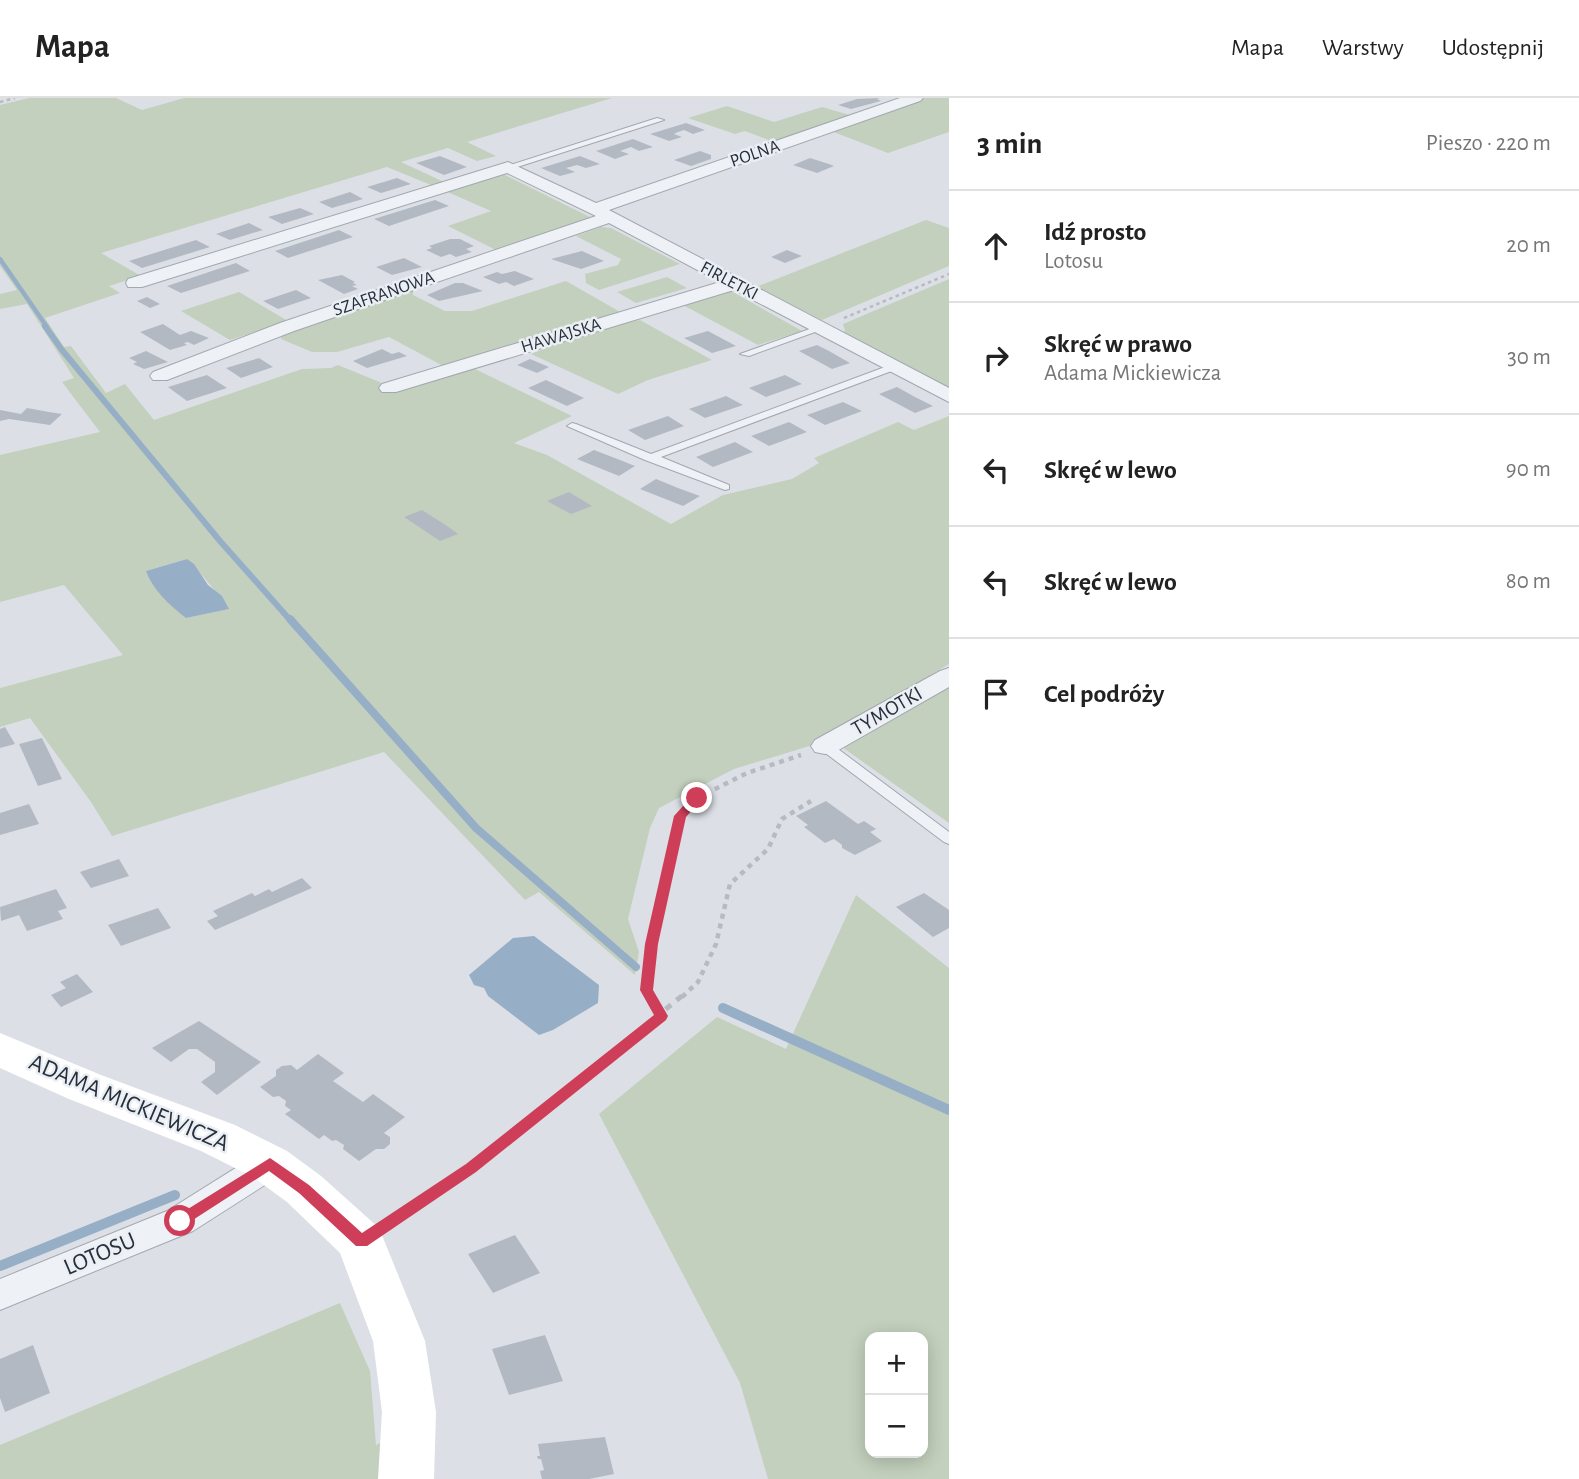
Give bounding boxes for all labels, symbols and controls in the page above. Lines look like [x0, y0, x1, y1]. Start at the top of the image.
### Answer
text: Mapa [35, 31, 110, 64]
text: Mapa [1231, 36, 1284, 60]
text: Warstwy [1322, 36, 1404, 60]
text: Udostępnij [1442, 36, 1544, 60]
text: 3 min [977, 129, 1042, 159]
text: Pieszo · 220 m [1426, 132, 1551, 155]
street label: POLNA [728, 137, 783, 171]
text: Idź prosto [1044, 219, 1146, 245]
icon: ahead [977, 227, 1015, 265]
text: 20 m [1506, 234, 1551, 257]
text: Lotosu [1044, 250, 1103, 273]
street label: FIRLETKI [697, 258, 761, 304]
street label: SZAFRANOWA [331, 268, 438, 320]
street label: HAWAJSKA [519, 315, 604, 357]
text: Skręć w prawo [1044, 331, 1192, 357]
icon: right [977, 339, 1015, 377]
text: 30 m [1507, 346, 1551, 369]
text: Adama Mickiewicza [1044, 362, 1221, 385]
icon: left [977, 451, 1015, 489]
text: Skręć w lewo [1044, 457, 1177, 483]
text: 90 m [1506, 458, 1551, 481]
icon: left [977, 563, 1015, 601]
text: Skręć w lewo [1044, 569, 1177, 595]
text: 80 m [1506, 570, 1551, 593]
icon: arrive [977, 675, 1015, 713]
text: Cel podróży [1044, 681, 1164, 707]
street label: TYMOTKI [848, 682, 926, 740]
route end [681, 782, 712, 813]
street label: ADAMA MICKIEWICZA [25, 1050, 233, 1156]
route start [164, 1205, 195, 1236]
street label: LOTOSU [60, 1228, 140, 1280]
map controls [865, 1332, 928, 1458]
button: + [865, 1332, 928, 1395]
button: − [865, 1395, 928, 1458]

